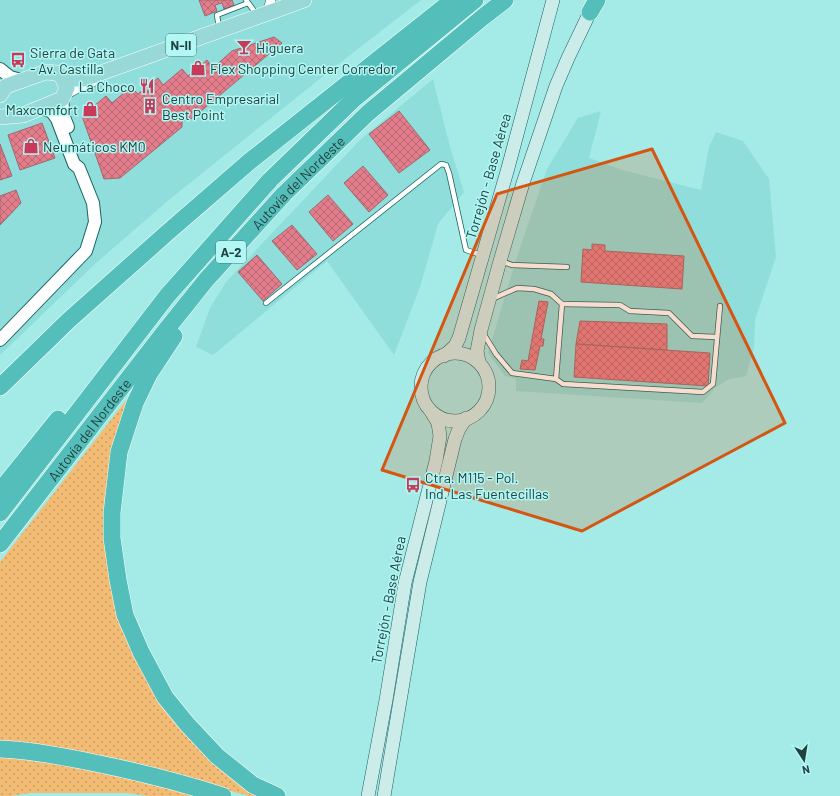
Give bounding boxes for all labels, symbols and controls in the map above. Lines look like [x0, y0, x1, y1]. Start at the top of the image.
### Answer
road number: N-II [166, 34, 196, 56]
bar icon: Higuera [235, 38, 253, 56]
place label: Higuera [256, 39, 303, 56]
place label: Sierra de Gata - Av. Castilla [30, 44, 115, 77]
bus stop icon: Sierra de Gata - Av. Castilla [9, 51, 27, 69]
shop icon: Flex Shopping Center Corredor [189, 59, 207, 77]
place label: Flex Shopping Center Corredor [210, 60, 396, 77]
restaurant icon: La Choco [138, 77, 156, 95]
place label: La Choco [79, 78, 135, 95]
place label: Centro Empresarial Best Point [162, 90, 279, 123]
building icon: Centro Empresarial Best Point [141, 97, 159, 115]
shop icon: Maxcomfort [81, 100, 99, 118]
place label: Maxcomfort [6, 101, 78, 118]
street label: Torrejón - Base Aérea [462, 111, 514, 241]
street label: Autovía del Nordeste [248, 132, 348, 233]
shop icon: Neumáticos KM0 [22, 137, 40, 155]
place label: Neumáticos KM0 [43, 138, 146, 155]
road number: A-2 [216, 241, 246, 263]
street label: Autovía del Nordeste [44, 375, 134, 484]
place label: Ctra. M115 - Pol. Ind. Las Fuentecillas [425, 469, 549, 502]
bus stop icon: Ctra. M115 - Pol. Ind. Las Fuentecillas [404, 476, 422, 494]
street label: Torrejón - Base Aérea [367, 535, 409, 665]
north arrow [784, 740, 824, 780]
text: N [801, 763, 811, 777]

